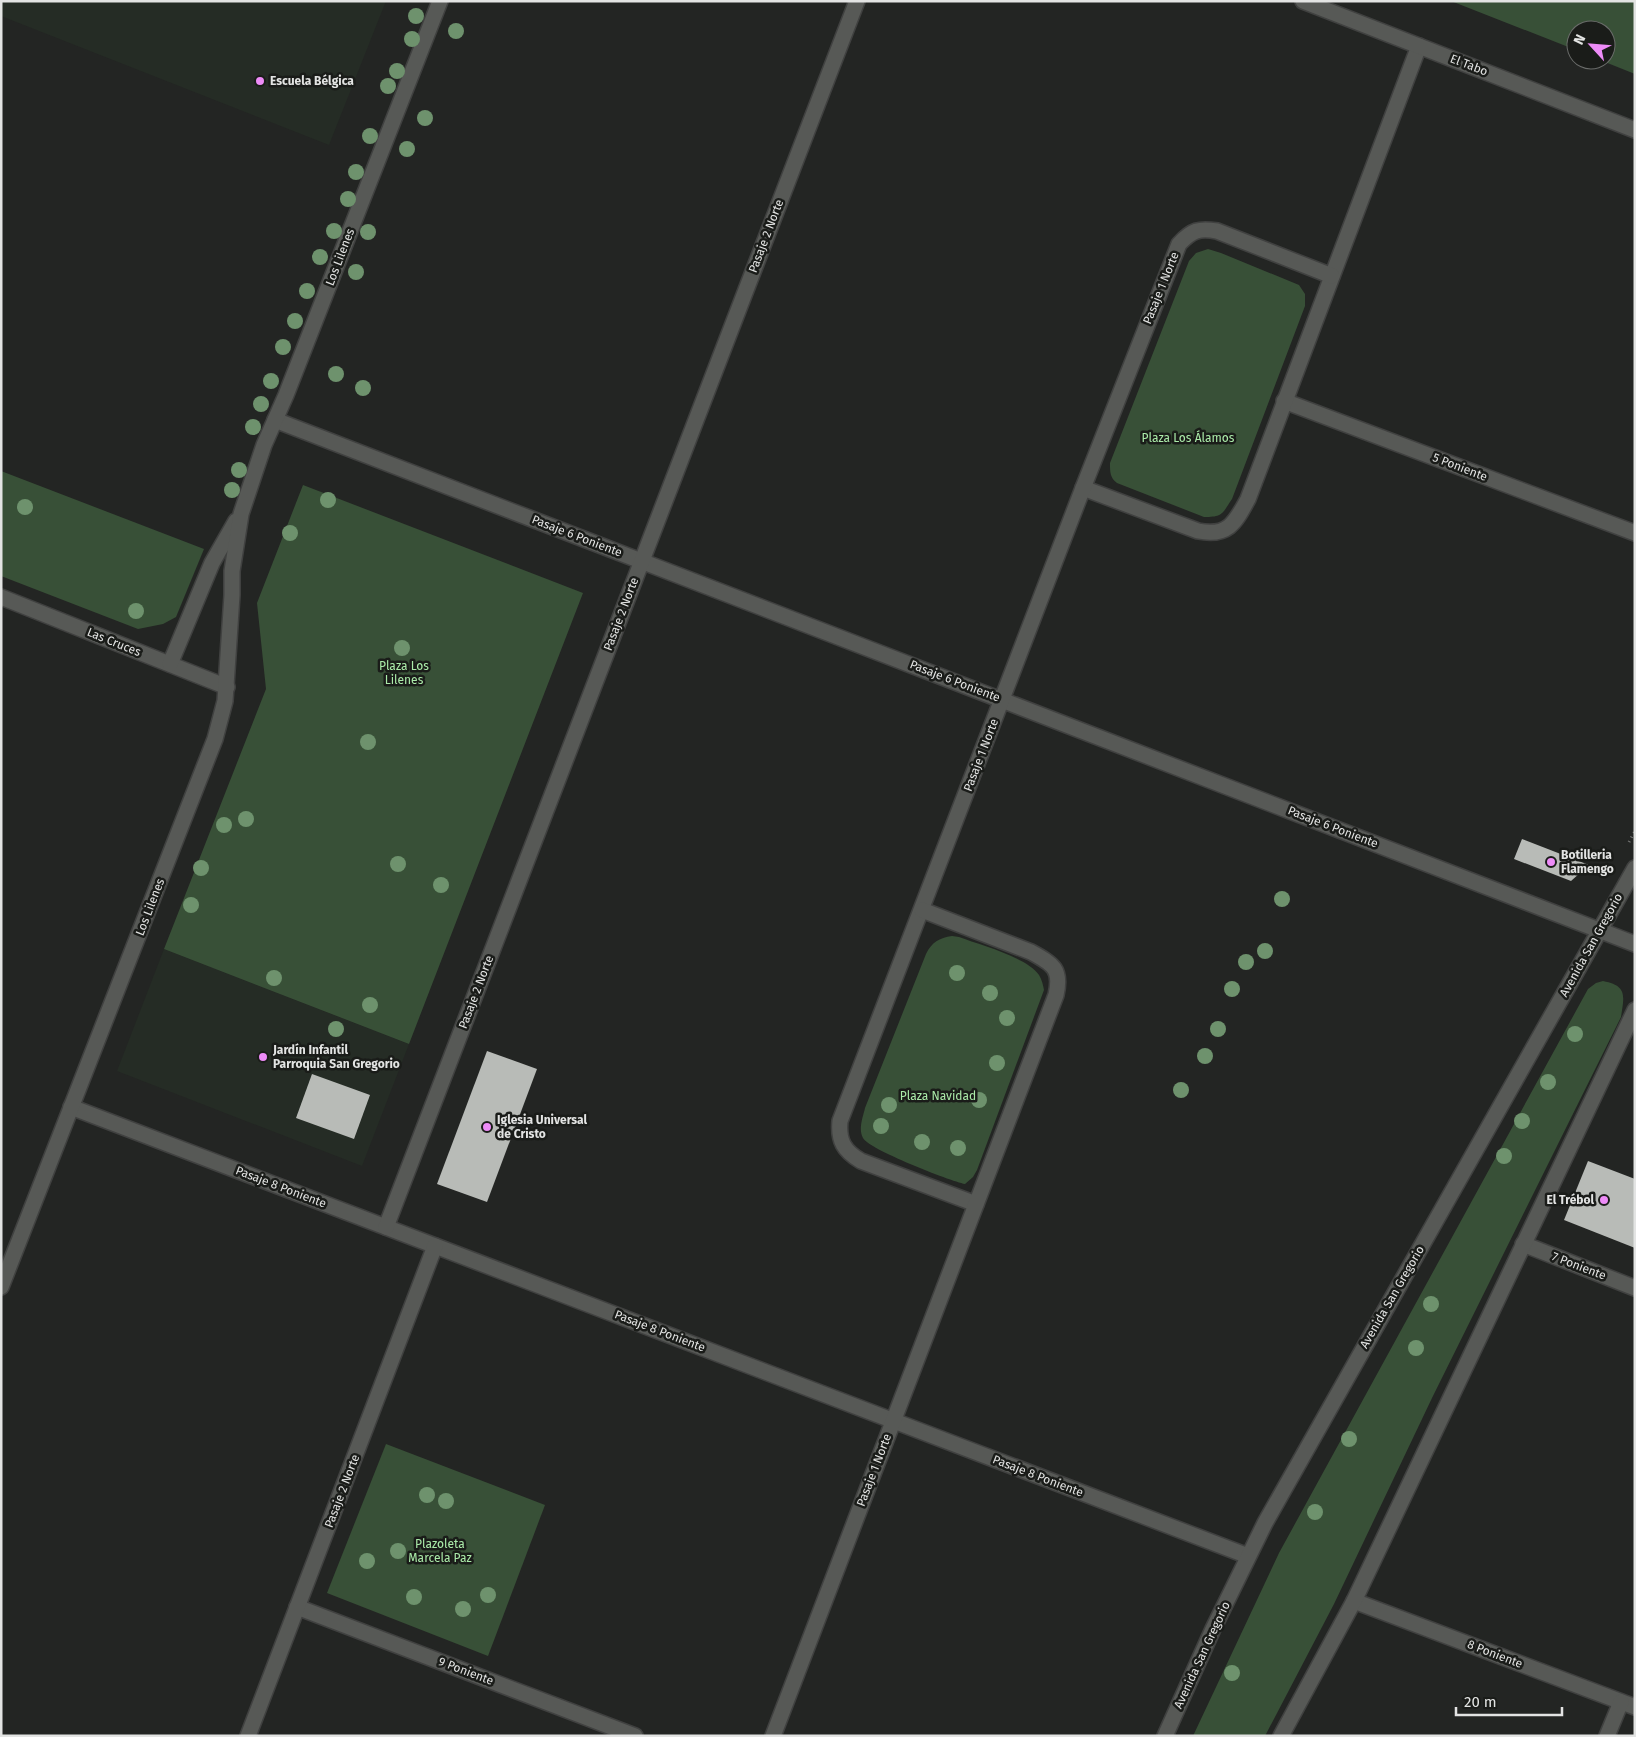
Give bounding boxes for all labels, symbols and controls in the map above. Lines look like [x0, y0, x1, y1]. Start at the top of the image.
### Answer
north arrow [1566, 20, 1616, 70]
text: N [1570, 32, 1589, 47]
street label: El Tabo [1448, 51, 1490, 79]
place label: Escuela Bélgica [270, 74, 354, 88]
marker: Escuela Bélgica [254, 75, 266, 87]
street label: Pasaje 2 Norte [746, 197, 786, 275]
street label: Los Lilenes [323, 226, 357, 288]
street label: Pasaje 1 Norte [1140, 250, 1182, 326]
park label: Plaza Los Álamos [1142, 430, 1235, 445]
street label: 5 Poniente [1431, 450, 1489, 484]
street label: Pasaje 6 Poniente [530, 512, 624, 560]
street label: Pasaje 2 Norte [601, 575, 641, 653]
street label: Las Cruces [85, 625, 143, 659]
street label: Pasaje 6 Poniente [908, 657, 1002, 705]
park label: Plaza Los Lilenes [379, 659, 429, 687]
street label: Pasaje 1 Norte [961, 717, 1001, 793]
street label: Pasaje 6 Poniente [1286, 803, 1380, 851]
place label: Botilleria Flamengo [1561, 848, 1614, 876]
marker: Botilleria Flamengo [1545, 856, 1557, 868]
street label: Los Lilenes [133, 876, 167, 938]
street label: Avenida San Gregorio [1557, 891, 1625, 999]
street label: Pasaje 2 Norte [456, 953, 496, 1031]
place label: Jardín Infantil Parroquia San Gregorio [272, 1043, 400, 1071]
marker: Jardín Infantil Parroquia San Gregorio [257, 1051, 269, 1063]
park label: Plaza Navidad [900, 1089, 976, 1103]
place label: Iglesia Universal de Cristo [497, 1113, 587, 1141]
marker: Iglesia Universal de Cristo [481, 1121, 493, 1133]
street label: Pasaje 8 Poniente [234, 1163, 328, 1211]
place label: El Trébol [1546, 1193, 1594, 1207]
marker: El Trébol [1598, 1194, 1610, 1206]
street label: Avenida San Gregorio [1357, 1243, 1427, 1351]
street label: 7 Poniente [1550, 1249, 1608, 1283]
street label: Pasaje 8 Poniente [613, 1307, 707, 1355]
street label: Pasaje 1 Norte [854, 1432, 894, 1508]
street label: Pasaje 2 Norte [322, 1452, 362, 1530]
street label: Pasaje 8 Poniente [991, 1452, 1085, 1500]
park label: Plazoleta Marcela Paz [408, 1537, 472, 1565]
street label: Avenida San Gregorio [1171, 1599, 1233, 1711]
street label: 8 Poniente [1465, 1637, 1525, 1671]
street label: 9 Poniente [437, 1654, 495, 1688]
scale bar [1456, 1684, 1562, 1716]
text: 20 m [1464, 1693, 1497, 1711]

